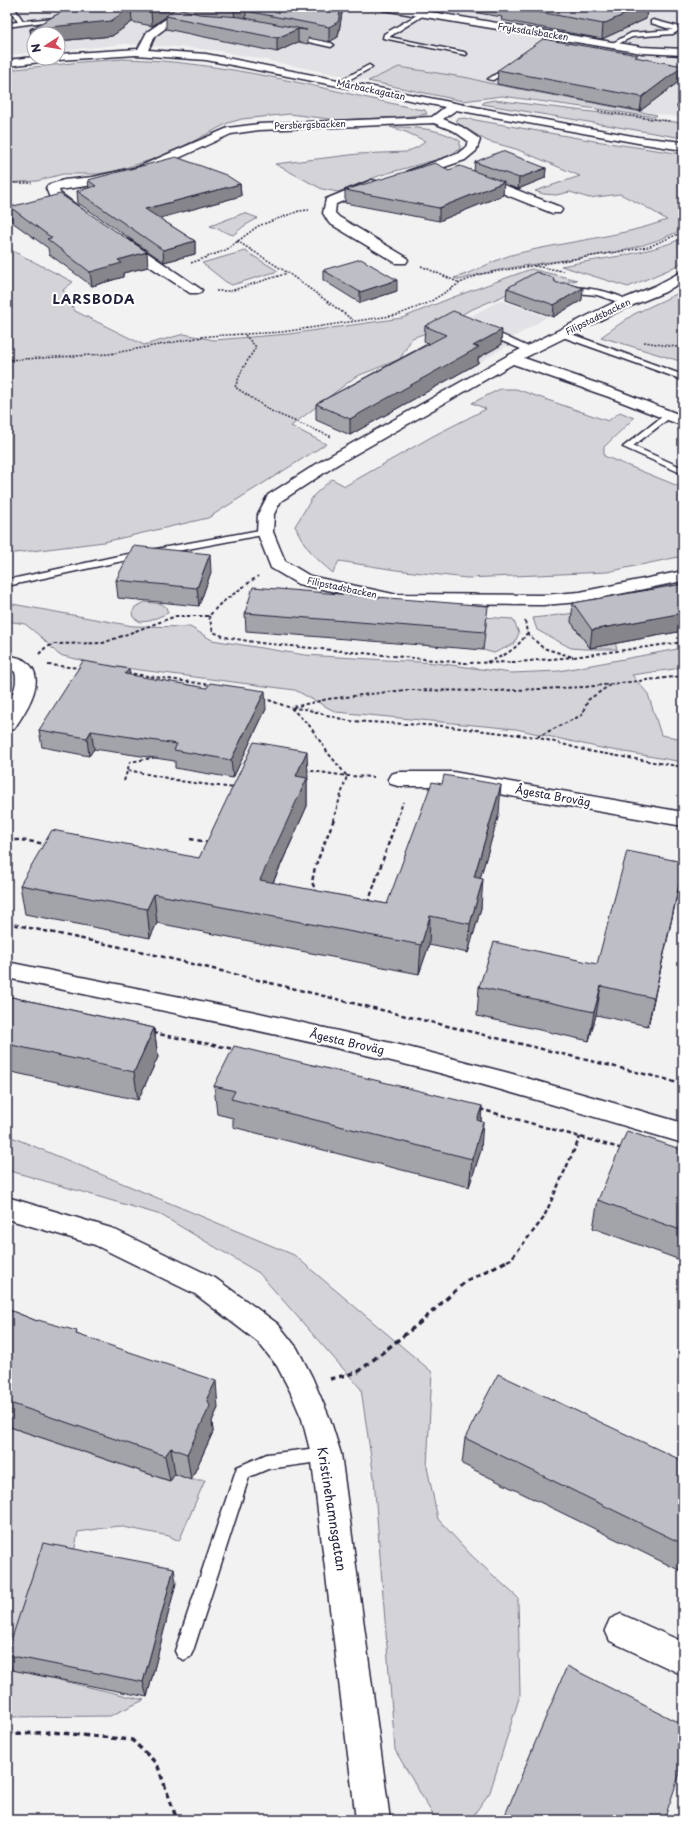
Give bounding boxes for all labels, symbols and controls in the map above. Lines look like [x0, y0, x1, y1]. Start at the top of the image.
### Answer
street label: Fryksdalsbacken [497, 18, 570, 44]
north arrow [26, 26, 66, 66]
text: N [26, 42, 45, 54]
street label: Mårbackagatan [336, 75, 407, 103]
street label: Persbergsbacken [274, 116, 346, 132]
district label: LARSBODA [52, 289, 136, 308]
street label: Filipstadsbacken [563, 294, 633, 338]
street label: Filipstadsbacken [306, 573, 378, 601]
street label: Ågesta Broväg [514, 781, 592, 810]
street label: Ågesta Broväg [308, 1025, 386, 1058]
street label: Kristinehamnsgatan [313, 1445, 352, 1572]

